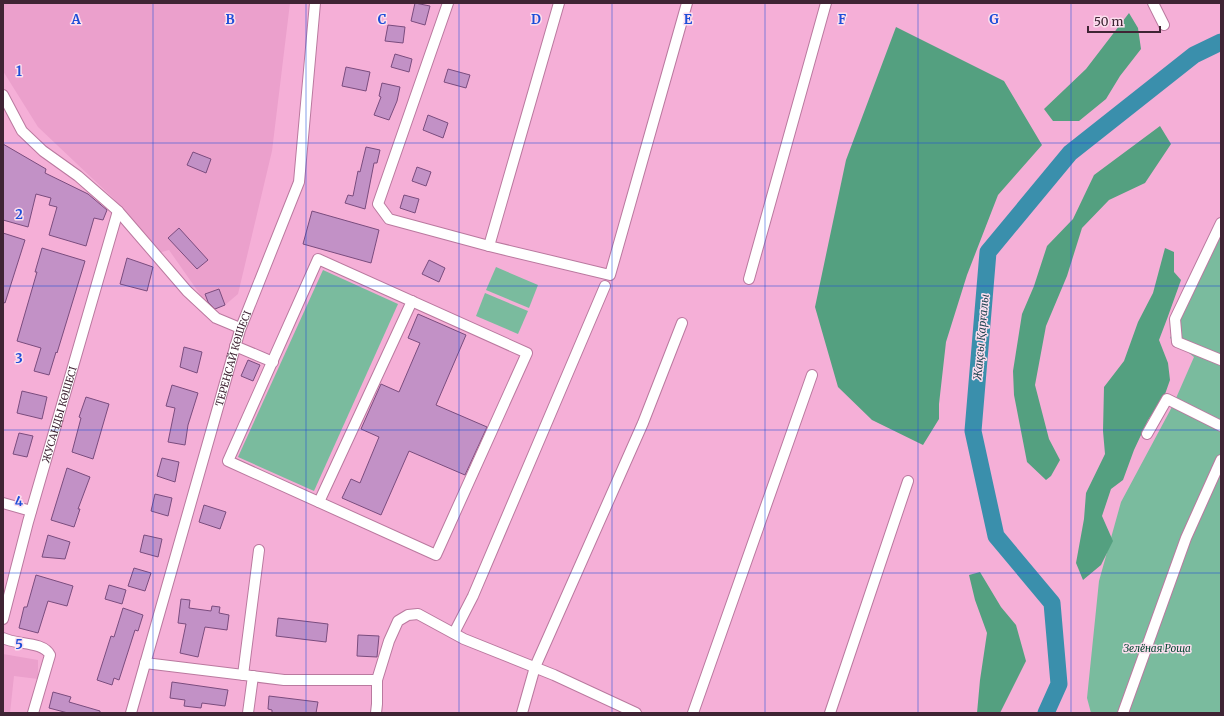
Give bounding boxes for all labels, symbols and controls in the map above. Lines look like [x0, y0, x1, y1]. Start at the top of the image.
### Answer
scale bar [1088, 8, 1160, 34]
text: A [70, 11, 81, 28]
text: B [225, 11, 235, 28]
text: C [378, 11, 387, 28]
text: D [531, 11, 541, 28]
text: E [684, 11, 693, 28]
text: F [838, 11, 846, 28]
text: G [989, 11, 999, 28]
text: 50 m [1094, 14, 1123, 29]
text: 1 [16, 63, 22, 80]
text: 2 [15, 206, 23, 223]
water label: Жақсы Қарғалы [970, 293, 992, 382]
street label: ТЕРЕҢСАЙ КӨШЕСІ [213, 308, 254, 408]
text: 3 [15, 350, 23, 367]
street label: ЖУСАНДЫ КӨШЕСІ [39, 365, 80, 464]
text: 4 [15, 493, 24, 510]
text: 5 [15, 636, 23, 653]
park label: Зелёная Роща [1123, 642, 1191, 655]

